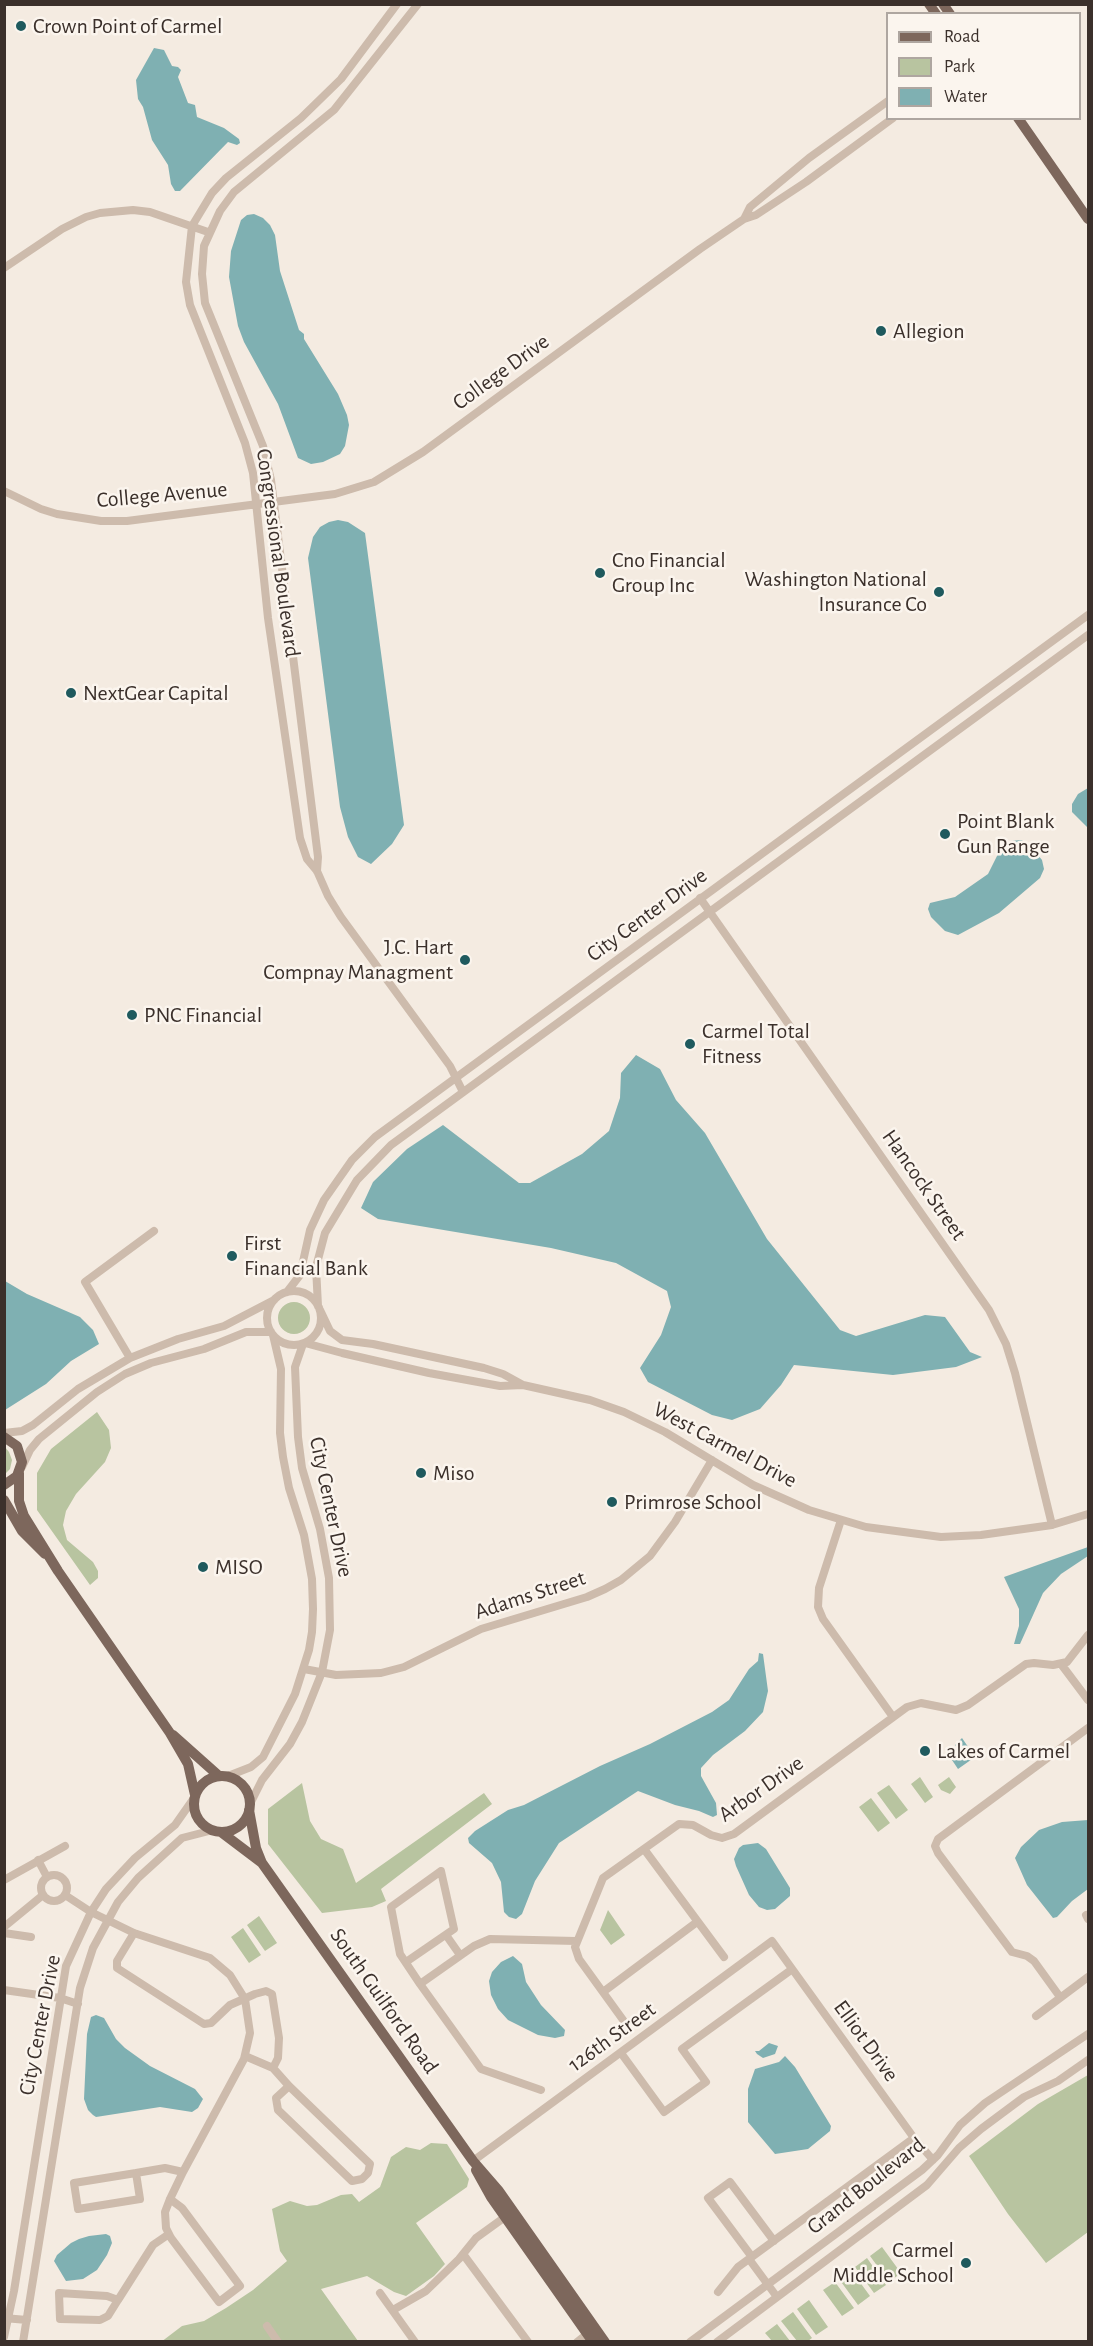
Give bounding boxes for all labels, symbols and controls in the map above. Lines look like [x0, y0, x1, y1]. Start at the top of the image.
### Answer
legend [886, 12, 1081, 120]
place label: Crown Point of Carmel [33, 13, 222, 39]
marker: Crown Point of Carmel [14, 19, 28, 33]
text: Road [944, 28, 980, 46]
text: Park [944, 58, 975, 76]
text: Water [944, 88, 987, 106]
place label: Allegion [893, 318, 964, 344]
marker: Allegion [874, 324, 888, 338]
street label: College Drive [448, 328, 554, 416]
street label: Congressional Boulevard [250, 447, 306, 659]
street label: College Avenue [95, 476, 229, 514]
place label: Cno Financial Group Inc [612, 547, 726, 598]
marker: Cno Financial Group Inc [593, 566, 607, 580]
place label: Washington National Insurance Co [745, 566, 927, 618]
marker: Washington National Insurance Co [932, 585, 946, 599]
place label: NextGear Capital [83, 680, 229, 706]
marker: NextGear Capital [64, 686, 78, 700]
place label: Point Blank Gun Range [957, 808, 1054, 860]
marker: Point Blank Gun Range [938, 827, 952, 841]
street label: City Center Drive [582, 862, 712, 968]
place label: J.C. Hart Compnay Managment [263, 934, 453, 986]
marker: J.C. Hart Compnay Managment [458, 953, 472, 967]
place label: PNC Financial [144, 1002, 262, 1028]
marker: PNC Financial [125, 1008, 139, 1022]
place label: Carmel Total Fitness [702, 1018, 810, 1070]
marker: Carmel Total Fitness [683, 1037, 697, 1051]
street label: Hancock Street [876, 1125, 972, 1245]
place label: First Financial Bank [244, 1230, 368, 1282]
marker: First Financial Bank [225, 1249, 239, 1263]
street label: West Carmel Drive [649, 1396, 801, 1494]
street label: City Center Drive [303, 1434, 359, 1580]
place label: Miso [433, 1460, 475, 1486]
marker: Miso [414, 1466, 428, 1480]
place label: Primrose School [624, 1489, 762, 1515]
marker: Primrose School [605, 1495, 619, 1509]
place label: MISO [215, 1554, 263, 1580]
marker: MISO [196, 1560, 210, 1574]
street label: Adams Street [471, 1565, 589, 1625]
place label: Lakes of Carmel [937, 1738, 1070, 1764]
marker: Lakes of Carmel [918, 1744, 932, 1758]
street label: Arbor Drive [713, 1750, 809, 1828]
street label: South Guilford Road [324, 1923, 444, 2079]
street label: City Center Drive [13, 1952, 67, 2098]
street label: Elliot Drive [828, 1995, 904, 2087]
street label: 126th Street [563, 1996, 661, 2078]
street label: Grand Boulevard [802, 2132, 930, 2240]
place label: Carmel Middle School [832, 2237, 954, 2288]
marker: Carmel Middle School [959, 2256, 973, 2270]

